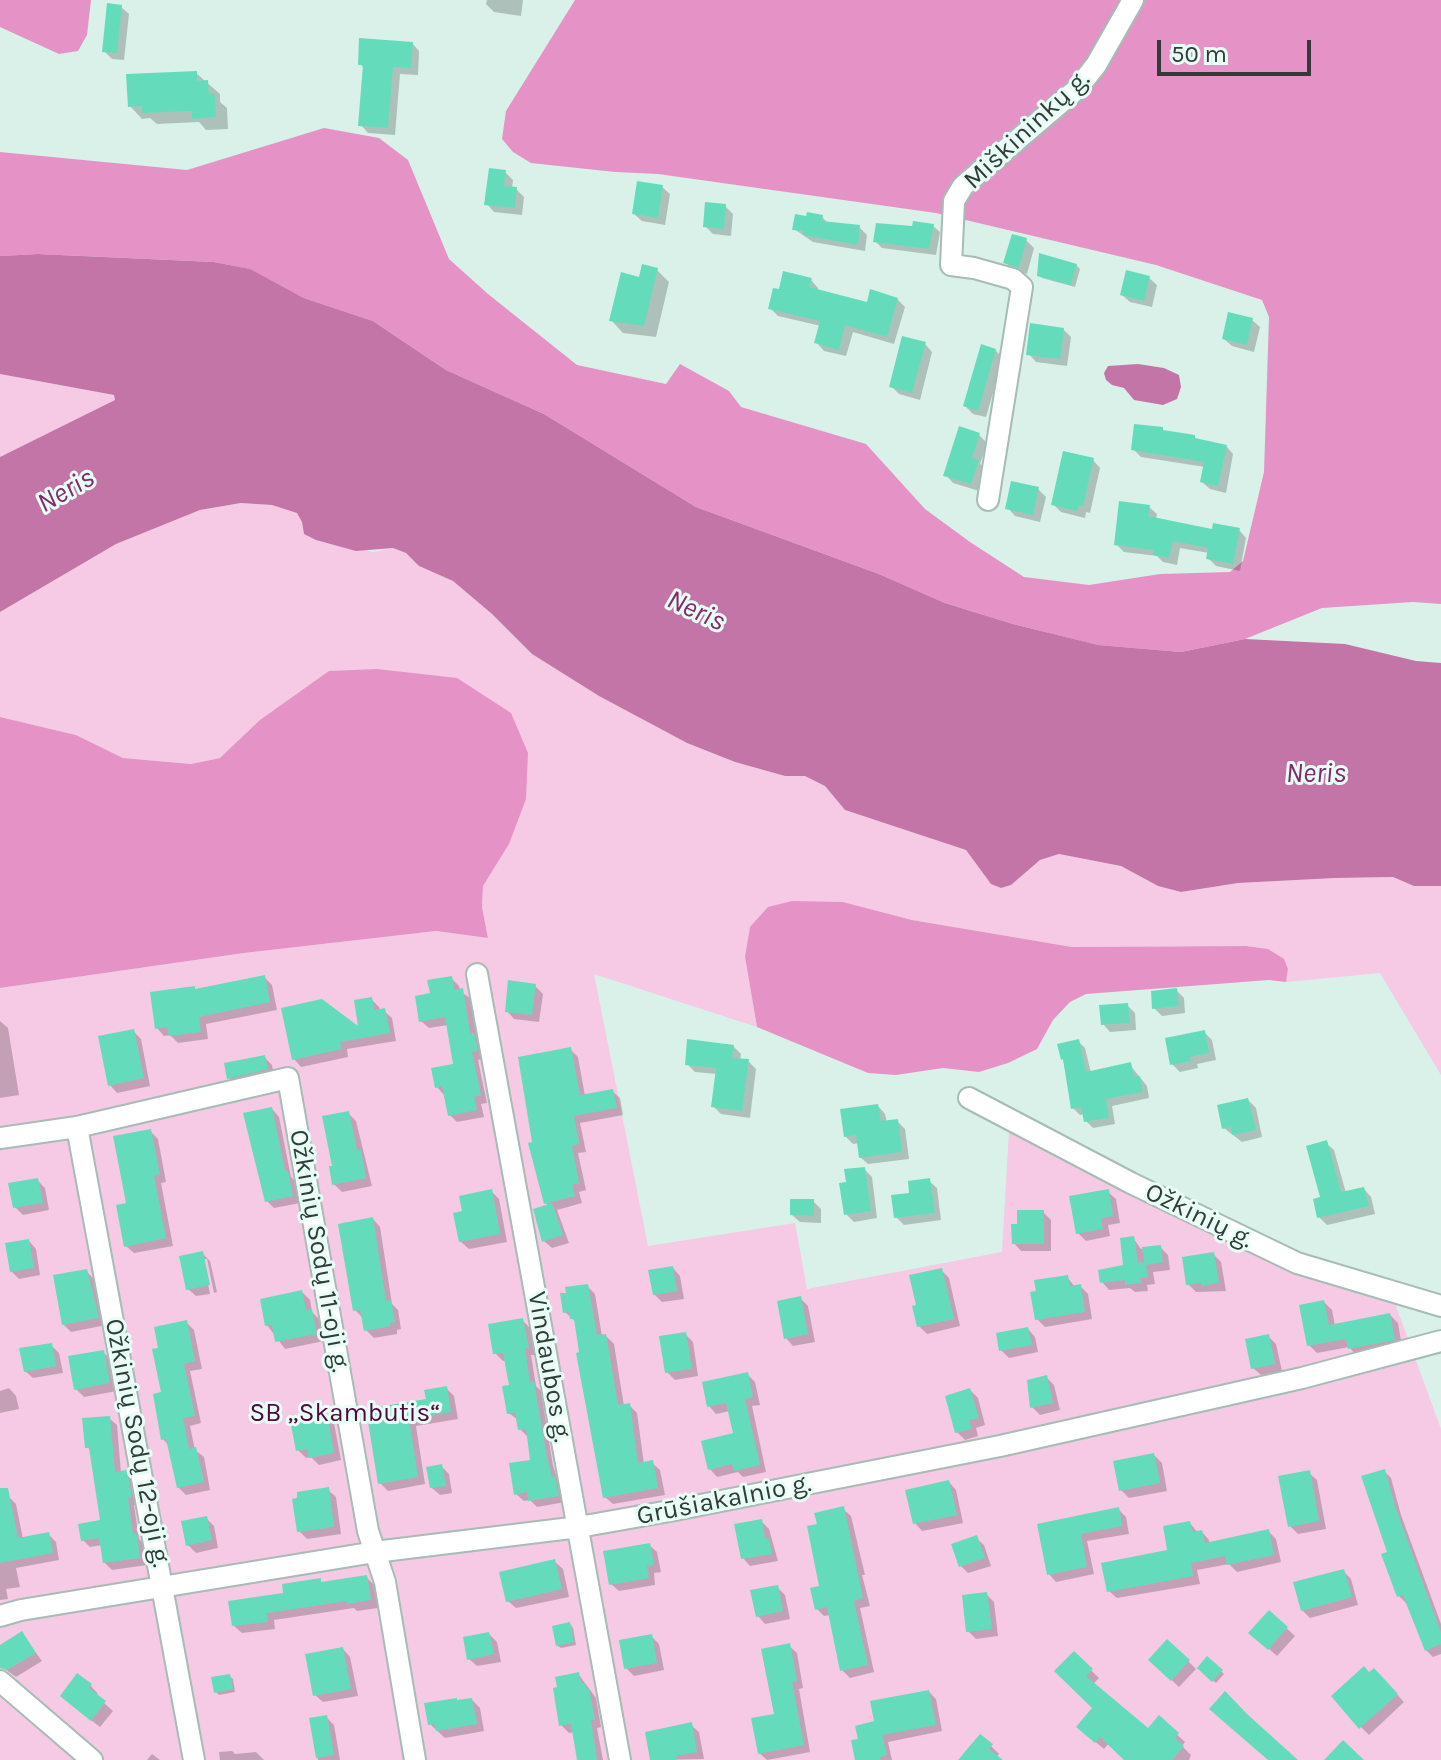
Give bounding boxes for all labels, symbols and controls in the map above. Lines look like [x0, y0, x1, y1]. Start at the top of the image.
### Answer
scale bar [1161, 24, 1315, 74]
text: 50 m [1171, 40, 1227, 68]
street label: Miškininkų g. [958, 64, 1096, 196]
water label: Neris [31, 461, 101, 521]
water label: Neris [661, 583, 731, 639]
water label: Neris [1286, 757, 1346, 791]
street label: Ožkinių Sodų 11-oji g. [282, 1127, 356, 1375]
street label: Ožkinių g. [1140, 1177, 1258, 1255]
street label: Vindaubos g. [520, 1289, 578, 1445]
street label: Ožkinių Sodų 12-oji g. [98, 1316, 176, 1570]
park label: SB „Skambutis“ [249, 1398, 441, 1430]
street label: Grūšiakalnio g. [634, 1468, 814, 1532]

